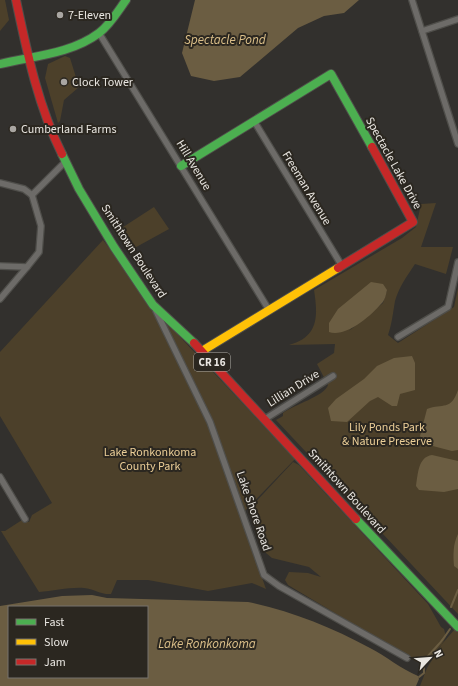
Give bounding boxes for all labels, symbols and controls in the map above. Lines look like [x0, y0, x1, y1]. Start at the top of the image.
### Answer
place label: 7-Eleven [68, 7, 111, 24]
marker: 7-Eleven [55, 10, 65, 20]
water label: Spectacle Pond [184, 31, 267, 49]
place label: Clock Tower [72, 74, 134, 91]
marker: Clock Tower [59, 77, 69, 87]
street label: Spectacle Lake Drive [361, 114, 426, 212]
place label: Cumberland Farms [21, 121, 116, 138]
marker: Cumberland Farms [8, 124, 18, 134]
street label: Hill Avenue [172, 137, 215, 194]
street label: Freeman Avenue [278, 148, 335, 228]
street label: Smithtown Boulevard [97, 201, 170, 302]
road number: CR 16 [194, 353, 230, 371]
street label: Lillian Drive [264, 366, 323, 411]
park label: Lily Ponds Park & Nature Preserve [342, 419, 432, 450]
park label: Lake Ronkonkoma County Park [104, 444, 196, 475]
street label: Smithtown Boulevard [304, 445, 389, 538]
street label: Lake Shore Road [232, 469, 275, 553]
legend [8, 606, 148, 678]
text: Fast [44, 614, 64, 631]
text: Slow [44, 634, 69, 651]
water label: Lake Ronkonkoma [158, 635, 256, 653]
north arrow [410, 638, 450, 678]
text: N [430, 647, 447, 660]
text: Jam [44, 654, 66, 671]

